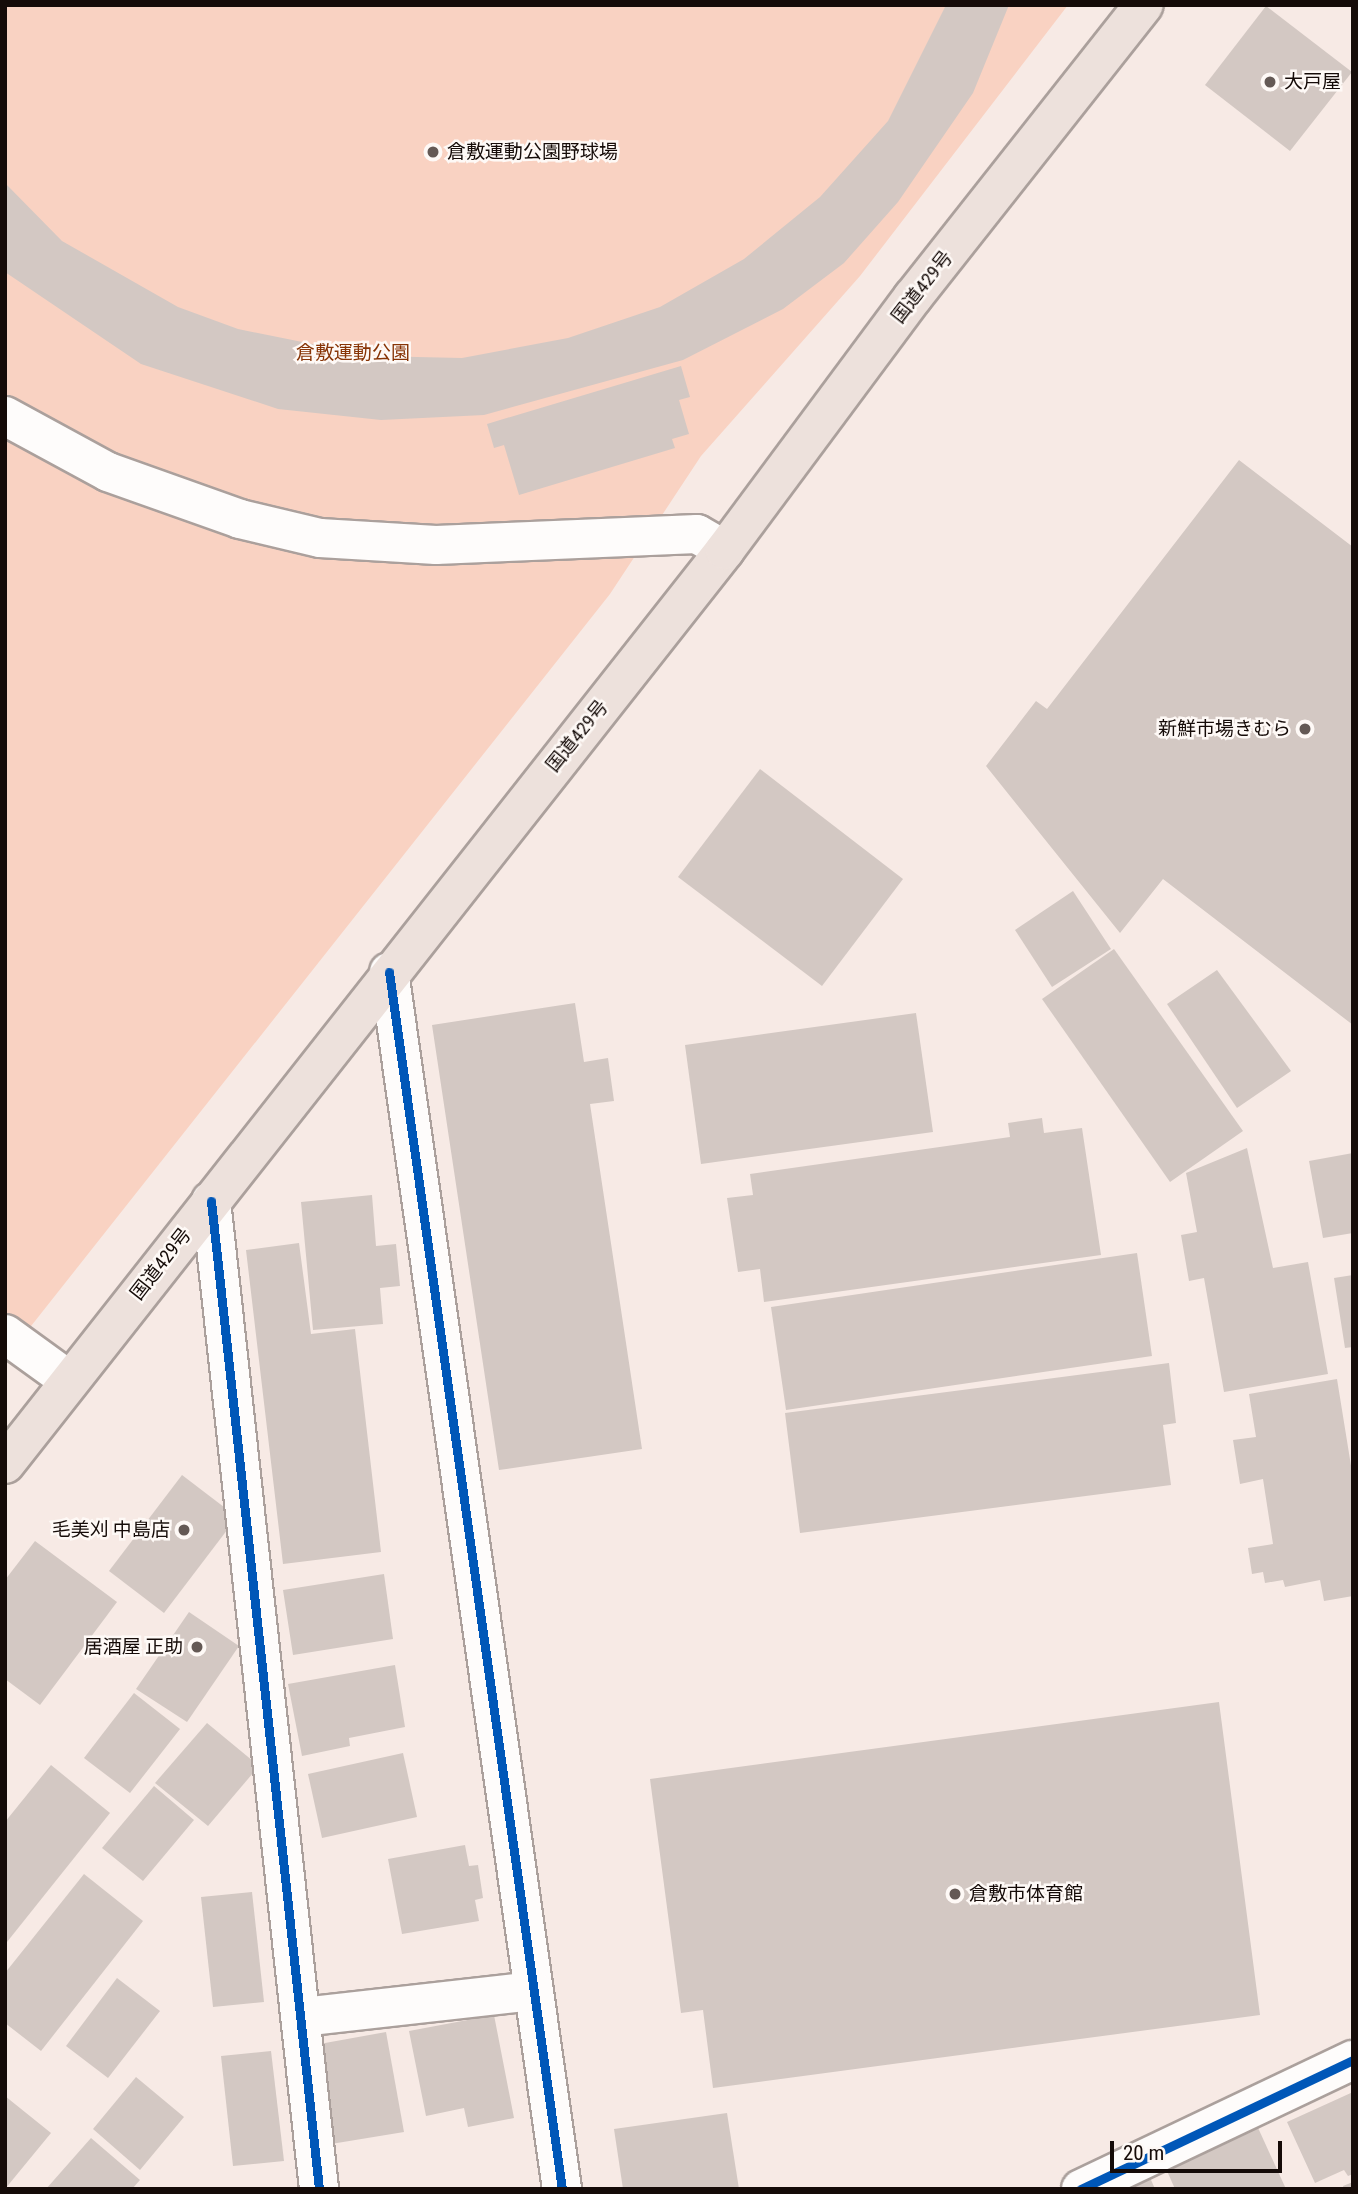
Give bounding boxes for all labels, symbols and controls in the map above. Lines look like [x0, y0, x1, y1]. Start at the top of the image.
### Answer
place label: 大戸屋 [1284, 71, 1341, 93]
marker: 大戸屋 [1262, 74, 1278, 90]
place label: 倉敷運動公園野球場 [447, 141, 618, 163]
marker: 倉敷運動公園野球場 [425, 144, 441, 160]
street label: 国道429号 [887, 246, 957, 328]
park label: 倉敷運動公園 [296, 342, 410, 364]
street label: 国道429号 [541, 696, 613, 776]
place label: 新鮮市場きむら [1158, 718, 1291, 740]
marker: 新鮮市場きむら [1297, 721, 1313, 737]
street label: 国道429号 [126, 1223, 196, 1305]
place label: 毛美刈 中島店 [52, 1519, 170, 1541]
marker: 毛美刈 中島店 [176, 1522, 192, 1538]
place label: 居酒屋 正助 [84, 1636, 183, 1658]
marker: 居酒屋 正助 [189, 1639, 205, 1655]
place label: 倉敷市体育館 [969, 1883, 1083, 1905]
marker: 倉敷市体育館 [947, 1886, 963, 1902]
scale bar [1113, 2128, 1284, 2172]
text: 20 m [1123, 2141, 1164, 2165]

